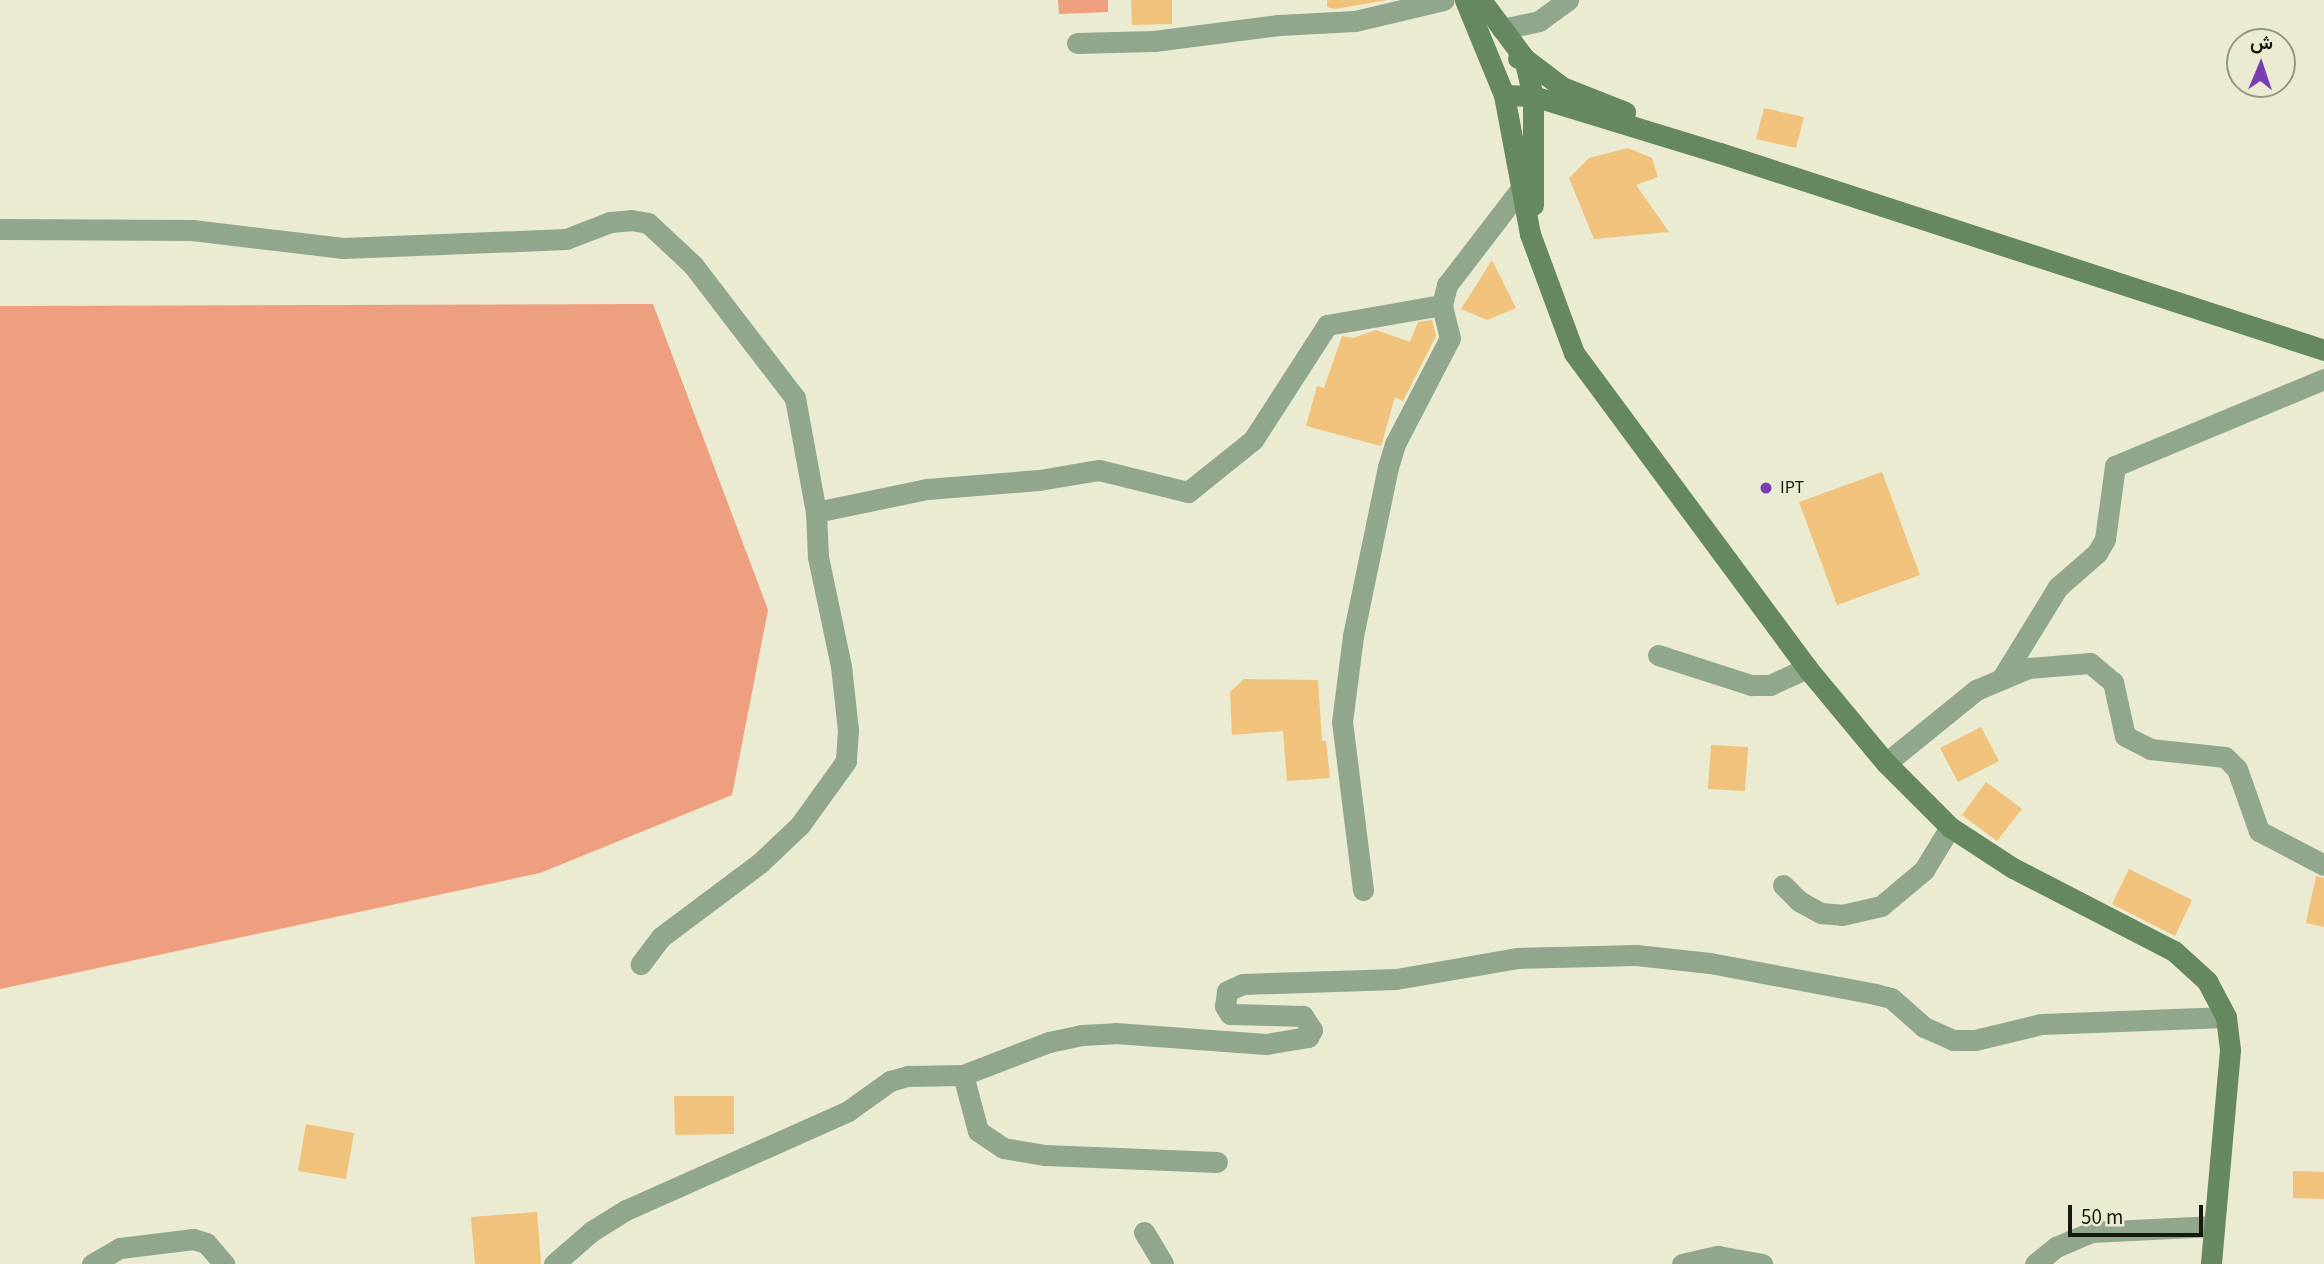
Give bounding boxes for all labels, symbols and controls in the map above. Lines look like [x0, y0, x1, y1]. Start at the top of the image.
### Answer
north arrow [2226, 28, 2296, 98]
text: ش [2250, 30, 2274, 57]
place label: IPT [1780, 477, 1804, 499]
marker: IPT [1758, 480, 1774, 496]
scale bar [2072, 1190, 2207, 1234]
text: 50 m [2081, 1202, 2123, 1232]

